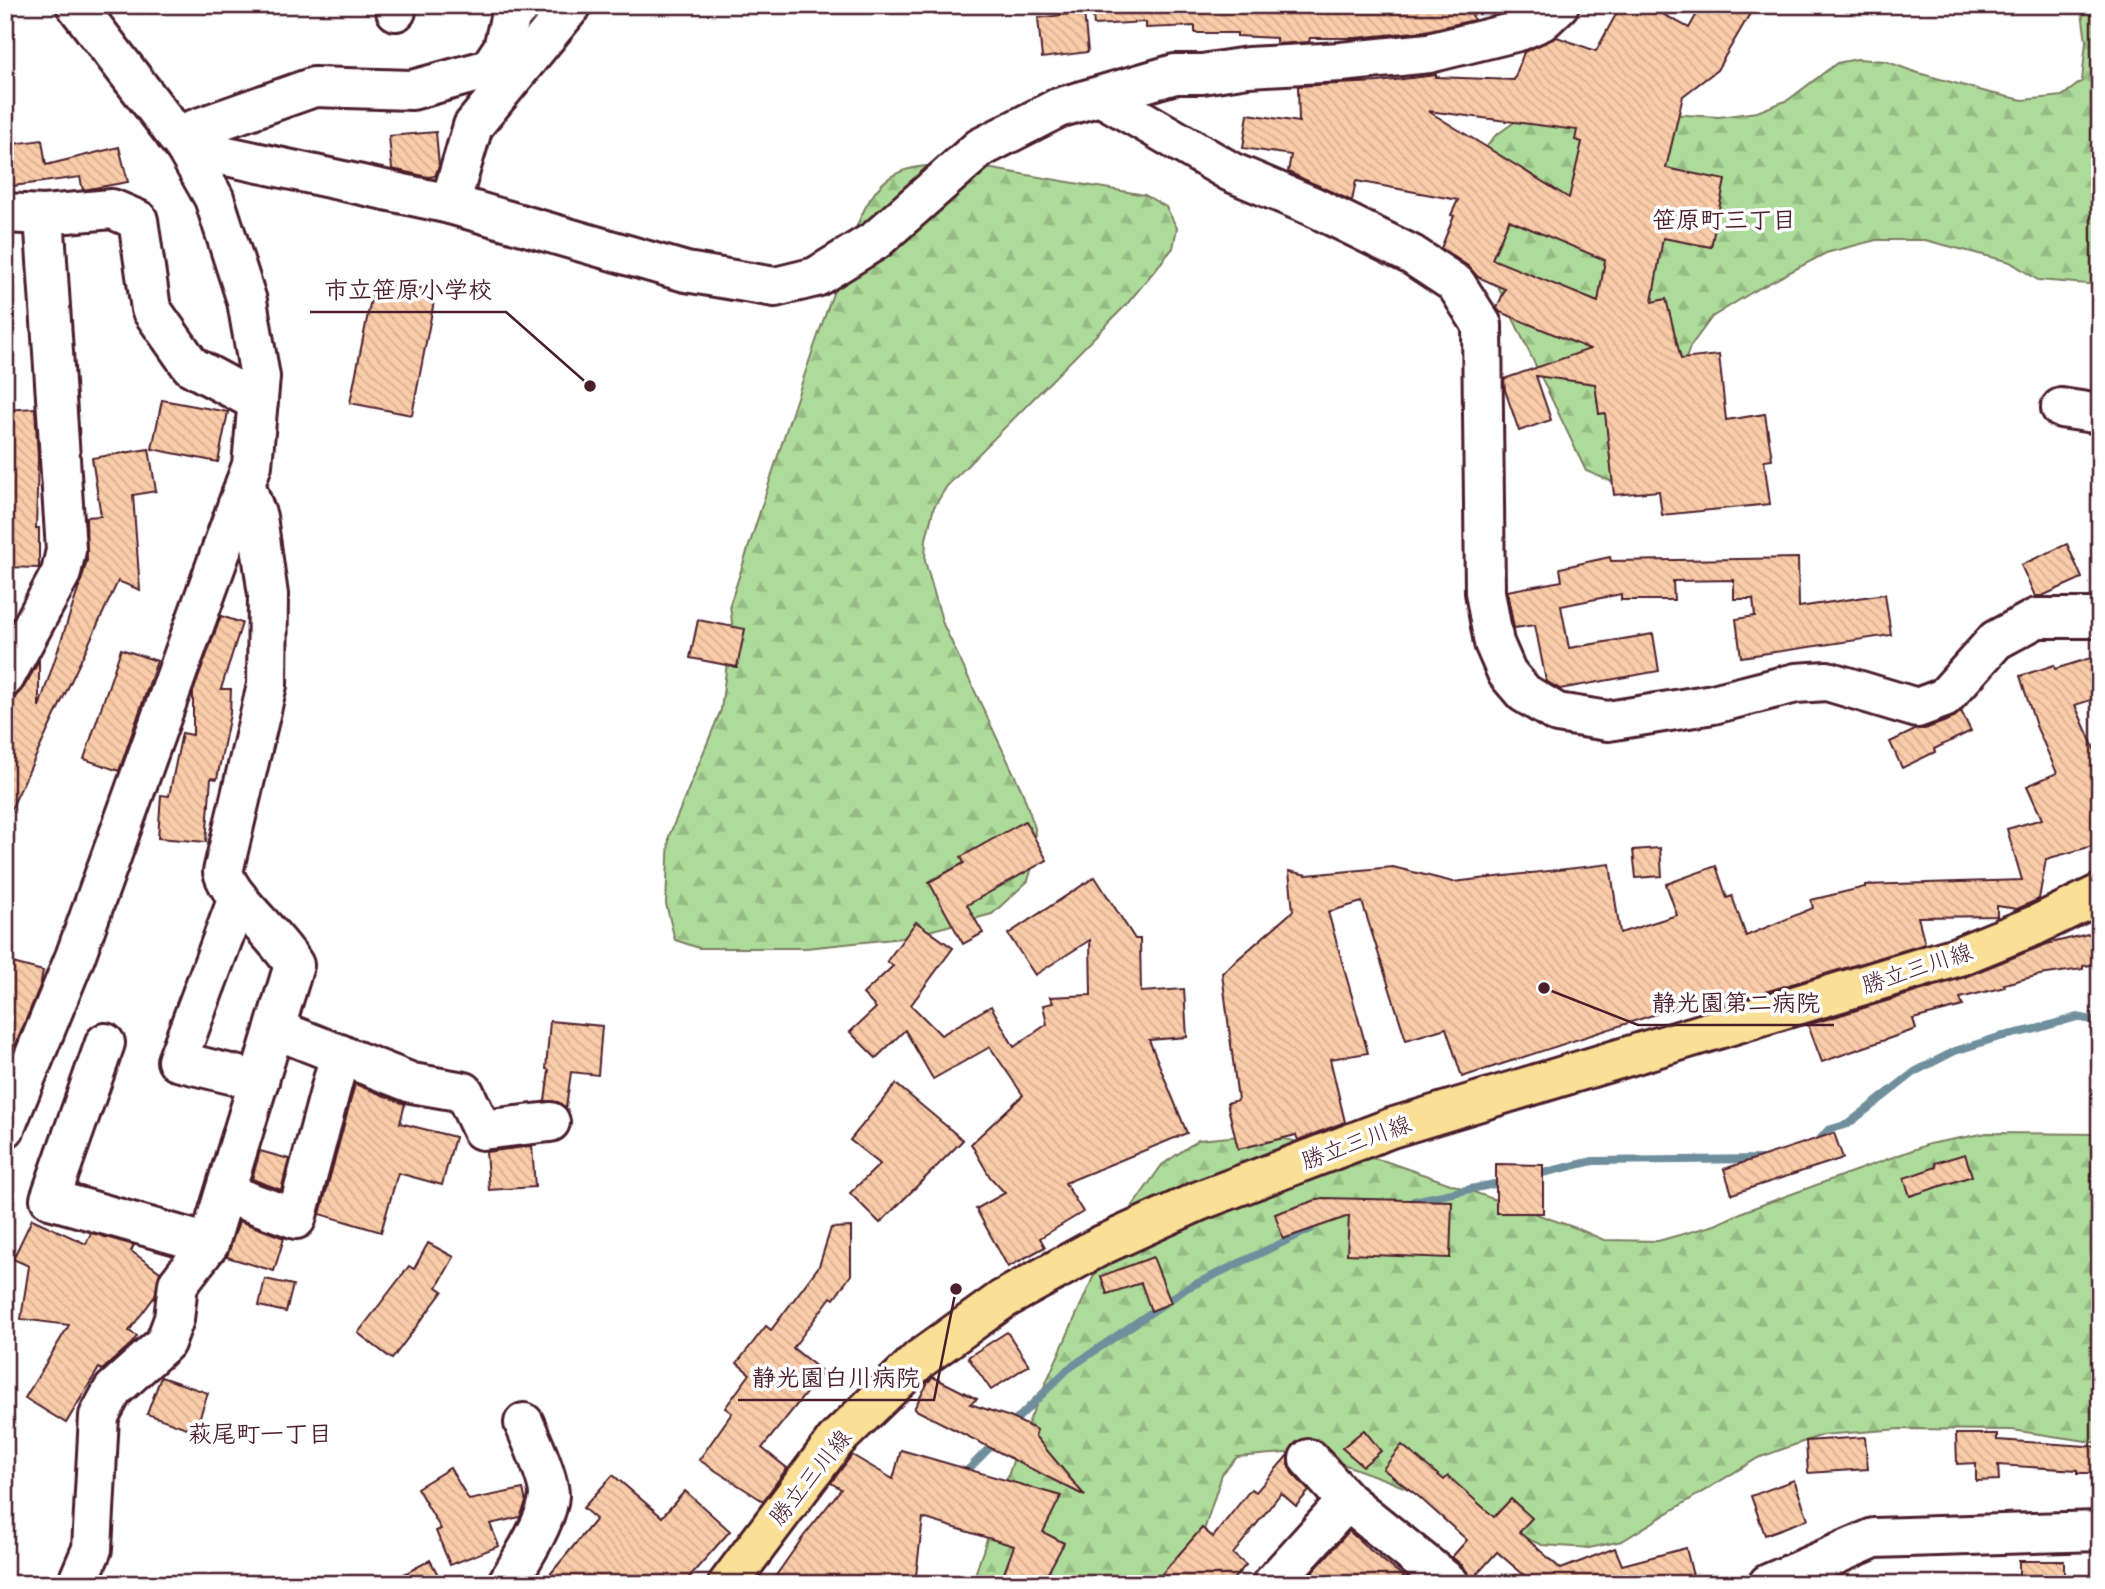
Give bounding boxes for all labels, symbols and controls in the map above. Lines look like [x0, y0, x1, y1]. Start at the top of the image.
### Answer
district label: 笹原町三丁目 [1652, 206, 1796, 237]
callout: 市立笹原小学校 [310, 267, 506, 312]
text: 市立笹原小学校 [324, 276, 492, 307]
street label: 勝立三川線 [1858, 938, 1977, 1002]
callout: 静光園第二病院 [1638, 980, 1834, 1025]
text: 静光園第二病院 [1652, 989, 1820, 1020]
street label: 勝立三川線 [1298, 1110, 1416, 1178]
callout: 静光園白川病院 [738, 1355, 934, 1400]
text: 静光園白川病院 [752, 1364, 920, 1395]
district label: 萩尾町一丁目 [188, 1420, 332, 1451]
street label: 勝立三川線 [764, 1424, 859, 1532]

